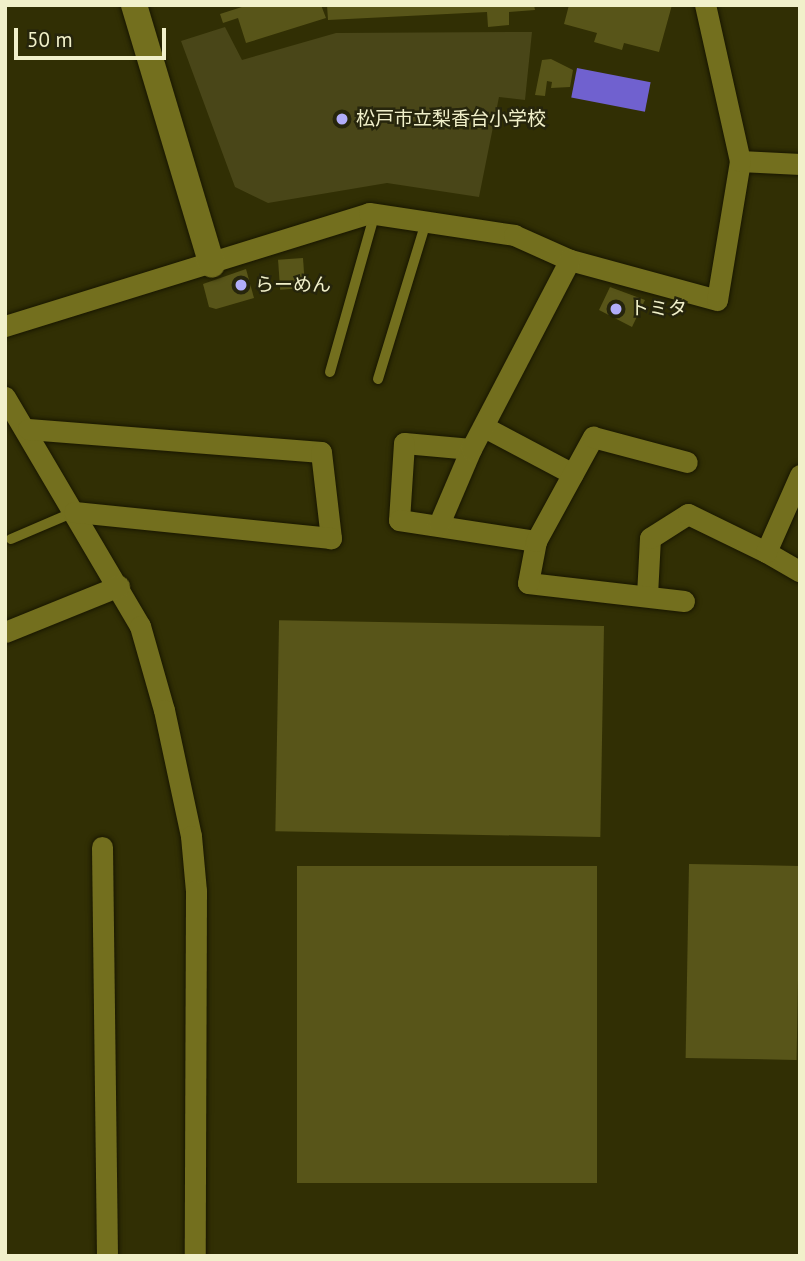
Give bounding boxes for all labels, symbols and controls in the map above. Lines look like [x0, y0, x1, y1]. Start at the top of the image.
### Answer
scale bar [18, 14, 170, 58]
text: 50 m [27, 26, 73, 53]
place label: 松戸市立梨香台小学校 [356, 108, 546, 130]
marker: 松戸市立梨香台小学校 [334, 111, 350, 127]
place label: らーめん [255, 274, 331, 296]
marker: らーめん [233, 277, 249, 293]
place label: トミタ [630, 298, 687, 320]
marker: トミタ [608, 301, 624, 317]

